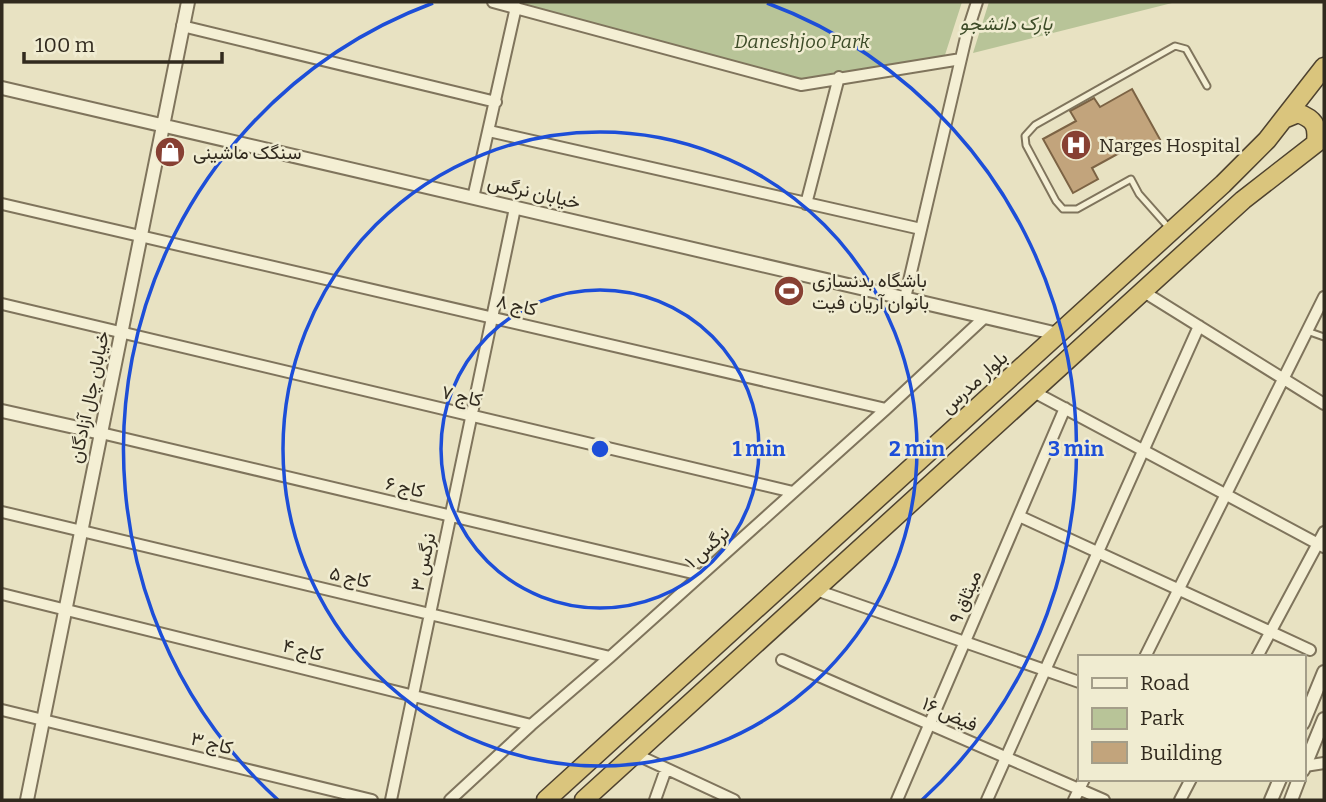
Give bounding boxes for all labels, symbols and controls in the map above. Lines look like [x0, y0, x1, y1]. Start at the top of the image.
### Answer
park label: پارک دانشجو [960, 12, 1053, 37]
scale bar [24, 21, 222, 65]
park label: Daneshjoo Park [734, 30, 870, 53]
text: 100 m [35, 32, 95, 58]
hospital icon: Narges Hospital [1059, 128, 1093, 162]
place label: Narges Hospital [1099, 134, 1240, 157]
shop icon: سنگک ماشینی [153, 135, 187, 169]
place label: سنگک ماشینی [193, 141, 302, 164]
street label: خیابان نرگس [485, 170, 583, 214]
place label: باشگاه بدنسازی بانوان آریان فیت [812, 269, 929, 314]
sports icon: باشگاه بدنسازی بانوان آریان فیت [772, 274, 806, 308]
street label: کاج ۸ [494, 289, 540, 322]
street label: خیابان چال آزادگان [64, 329, 116, 466]
street label: بلوار مدرس [936, 346, 1012, 418]
street label: کاج ۷ [439, 380, 485, 413]
text: 1 min [732, 436, 786, 462]
text: 2 min [889, 436, 945, 462]
text: 3 min [1048, 436, 1105, 462]
centre of rings [588, 437, 612, 461]
street label: کاج ۶ [383, 471, 427, 504]
street label: نرگس ۱ [680, 521, 734, 573]
street label: نرگس ۳ [406, 531, 440, 593]
street label: کاج ۵ [327, 561, 373, 594]
street label: میثاق ۹ [944, 567, 986, 627]
street label: کاج ۴ [280, 634, 326, 667]
legend [1078, 655, 1305, 781]
text: Road [1140, 670, 1189, 696]
street label: فیض ۱۶ [919, 692, 981, 736]
text: Park [1140, 705, 1184, 731]
street label: کاج ۳ [188, 727, 235, 760]
text: Building [1140, 740, 1223, 766]

